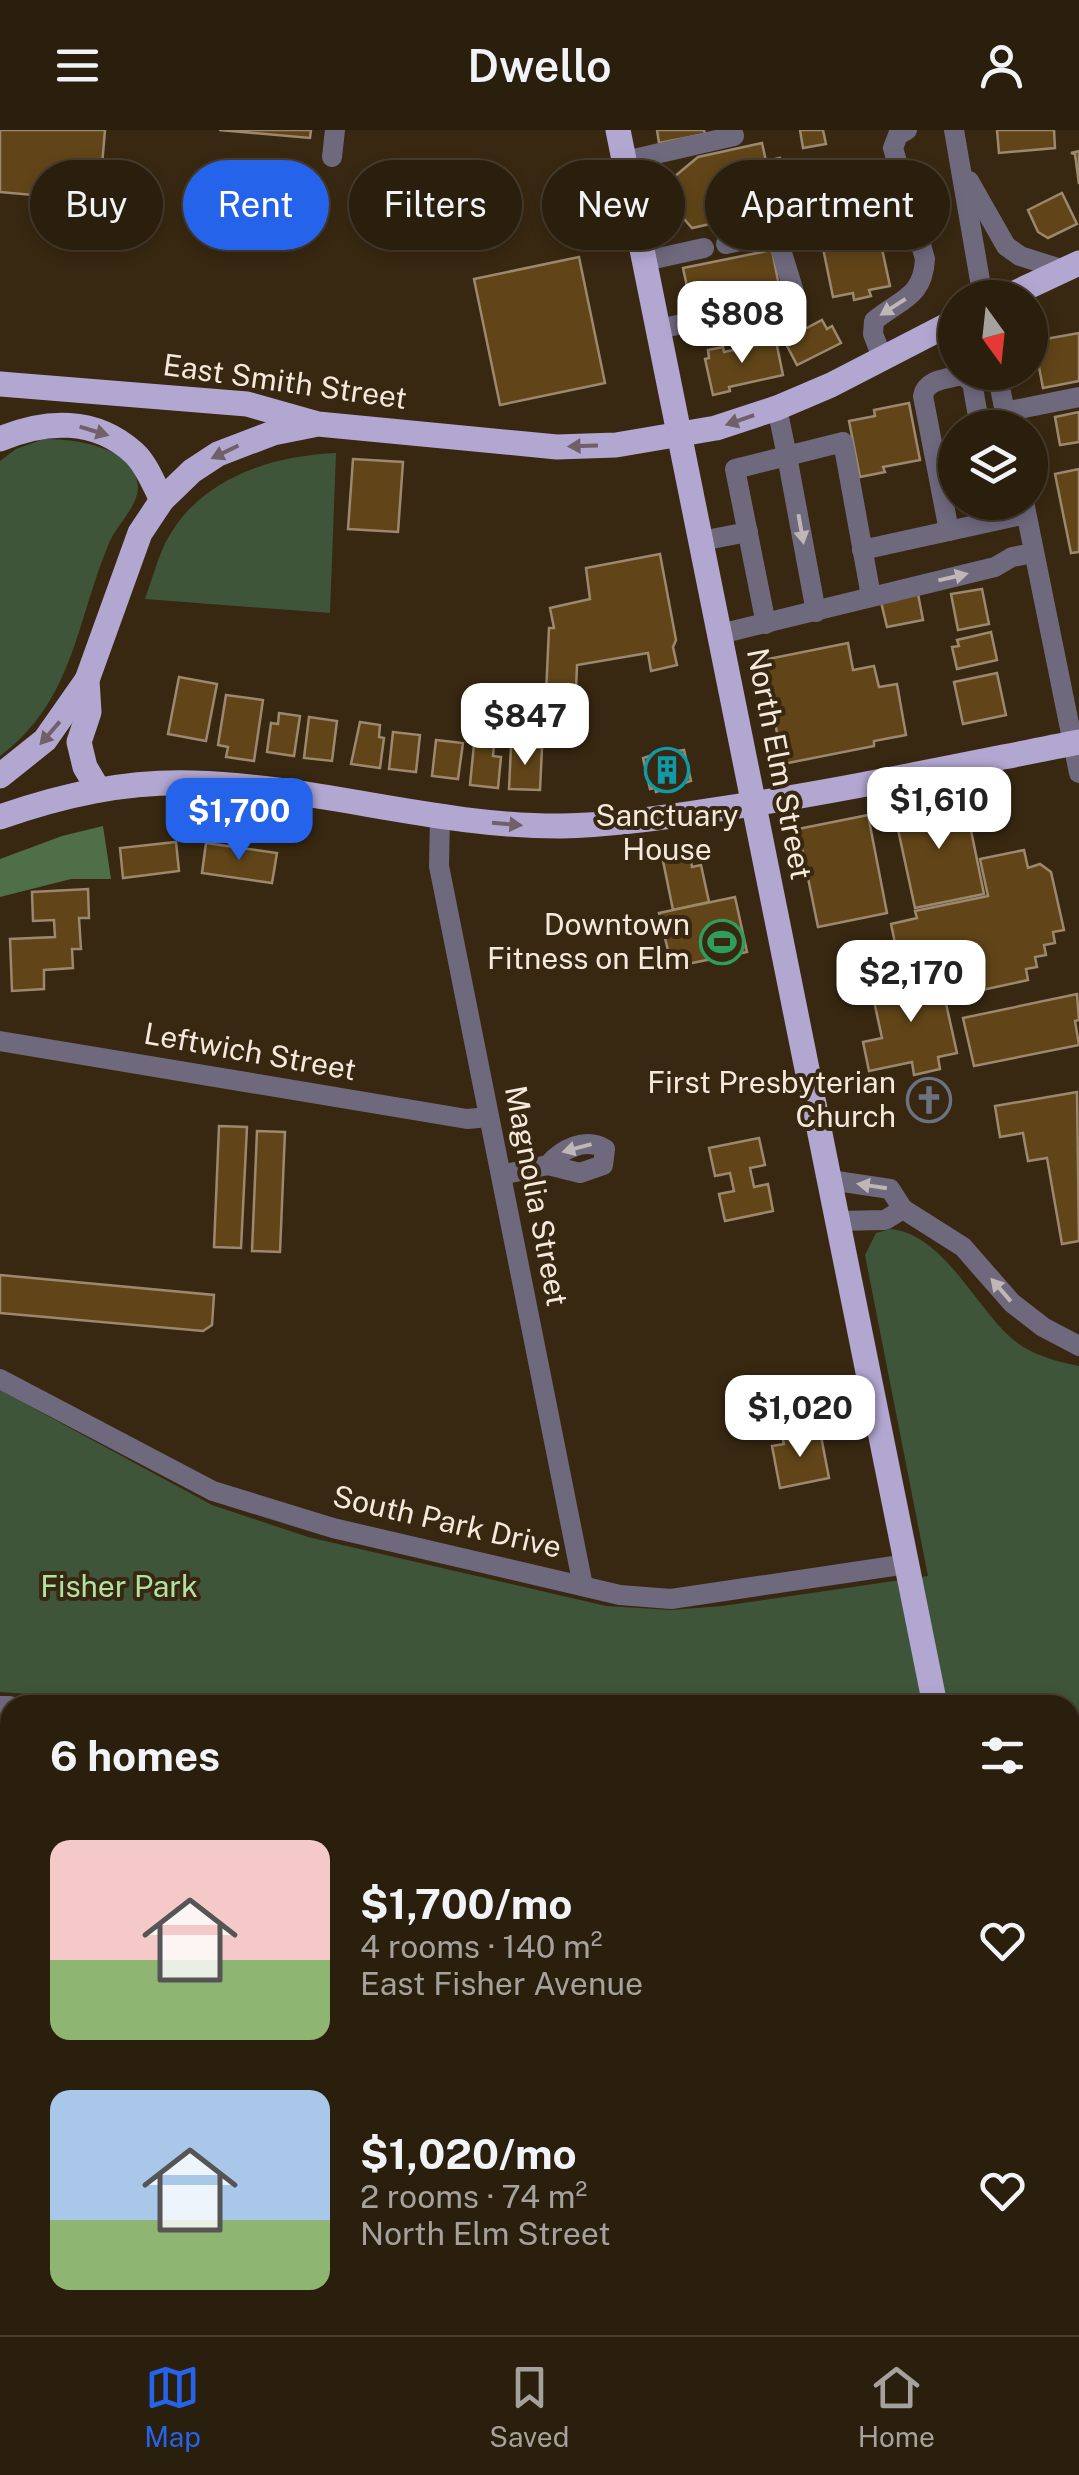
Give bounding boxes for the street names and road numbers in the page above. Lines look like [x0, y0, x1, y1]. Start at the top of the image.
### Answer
street label: East Smith Street [161, 346, 409, 416]
street label: North Elm Street [740, 645, 820, 883]
street label: Leftwich Street [141, 1015, 359, 1087]
street label: Magnolia Street [498, 1082, 576, 1309]
street label: South Park Drive [329, 1477, 565, 1565]

